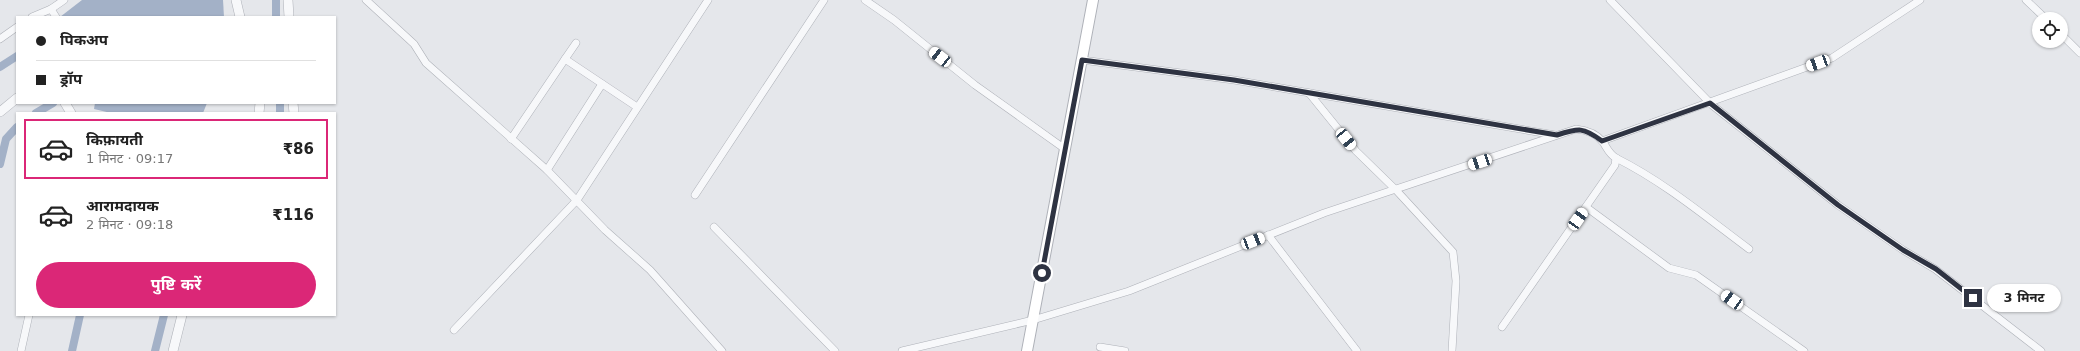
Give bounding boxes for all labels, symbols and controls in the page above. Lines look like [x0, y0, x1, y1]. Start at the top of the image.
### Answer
map controls [2032, 12, 2068, 48]
button: locate [2032, 12, 2068, 48]
text: पिकअप [60, 31, 108, 49]
car [927, 45, 953, 69]
car [1805, 53, 1831, 73]
text: ड्रॉप [60, 70, 82, 88]
car [1334, 126, 1358, 152]
icon: car [38, 131, 74, 167]
text: किफ़ायती [86, 131, 143, 149]
text: ₹86 [283, 140, 314, 158]
text: 1 मिनट · 09:17 [86, 151, 173, 166]
car [1467, 153, 1493, 171]
icon: car [38, 197, 74, 233]
text: आरामदायक [86, 197, 159, 215]
text: ₹116 [272, 206, 314, 224]
car [1566, 206, 1590, 232]
text: 2 मिनट · 09:18 [86, 217, 173, 232]
car [1240, 231, 1266, 251]
button: पुष्टि करें [36, 262, 316, 308]
route start [1033, 264, 1051, 282]
callout: 3 मिनट [1987, 284, 2061, 312]
car [1719, 288, 1745, 312]
route end [1964, 289, 1982, 307]
text: 3 मिनट [2004, 290, 2044, 305]

